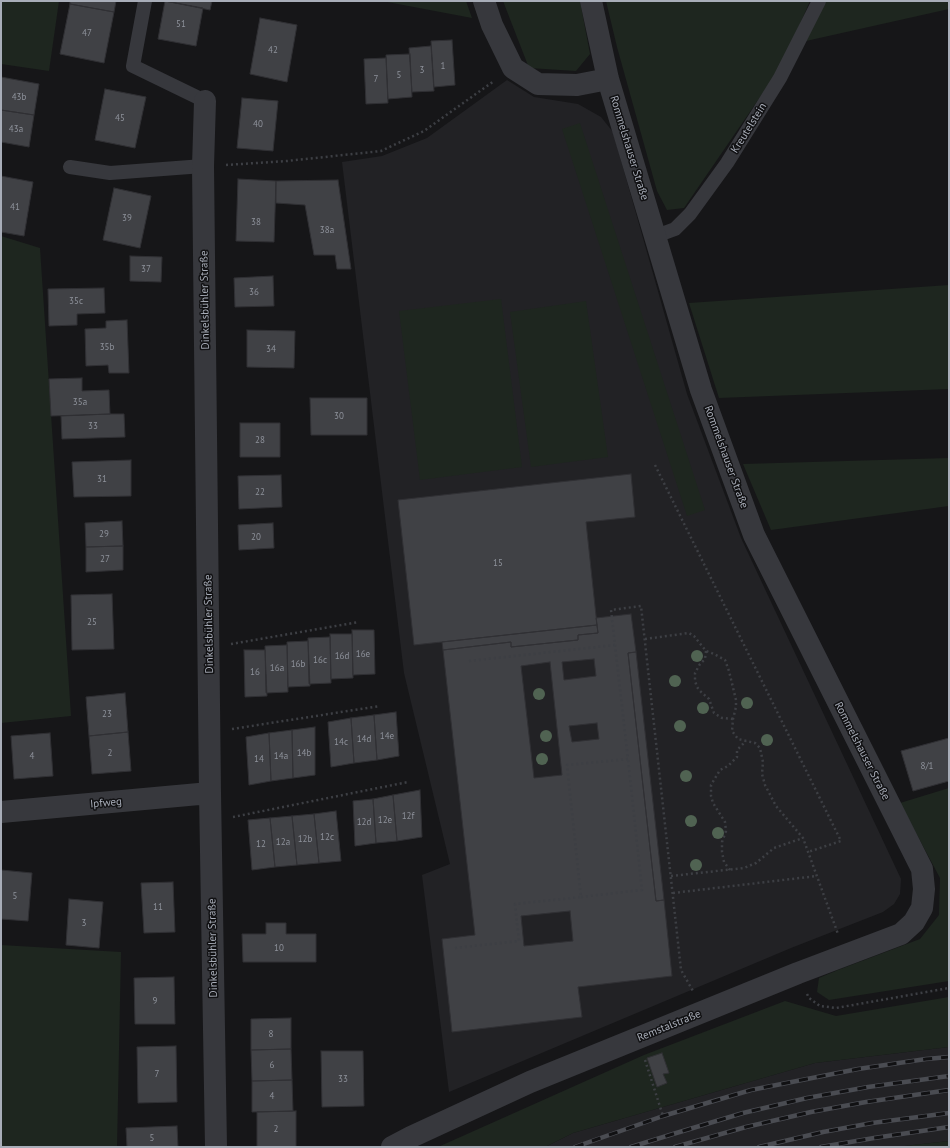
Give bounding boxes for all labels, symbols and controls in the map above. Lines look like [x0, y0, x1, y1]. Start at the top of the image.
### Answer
house number: 51 [176, 19, 186, 29]
house number: 47 [82, 28, 92, 38]
house number: 42 [268, 45, 278, 55]
house number: 1 [441, 61, 445, 71]
house number: 3 [420, 65, 424, 75]
house number: 5 [397, 70, 401, 80]
house number: 7 [374, 74, 378, 84]
house number: 43b [12, 92, 26, 102]
street label: Rommelshauser Straße [607, 94, 651, 202]
street label: Kreutelstein [728, 100, 770, 156]
house number: 45 [115, 113, 125, 123]
house number: 40 [253, 119, 263, 129]
house number: 43a [9, 124, 23, 134]
house number: 41 [10, 202, 20, 212]
house number: 39 [122, 213, 132, 223]
house number: 38 [251, 217, 261, 227]
house number: 38a [320, 225, 334, 235]
street label: Dinkelsbühler Straße [198, 250, 212, 350]
house number: 37 [141, 264, 151, 274]
house number: 36 [249, 287, 259, 297]
house number: 35c [69, 296, 83, 306]
house number: 35b [100, 342, 114, 352]
house number: 34 [266, 344, 276, 354]
house number: 35a [73, 397, 87, 407]
street label: Rommelshauser Straße [701, 404, 751, 510]
house number: 30 [334, 411, 344, 421]
house number: 33 [88, 421, 98, 431]
house number: 28 [255, 435, 265, 445]
house number: 31 [97, 474, 107, 484]
house number: 22 [255, 487, 265, 497]
house number: 29 [99, 529, 109, 539]
house number: 20 [251, 532, 261, 542]
house number: 27 [100, 554, 110, 564]
house number: 15 [493, 558, 503, 568]
street label: Dinkelsbühler Straße [202, 574, 216, 674]
house number: 25 [87, 617, 97, 627]
house number: 16e [356, 649, 370, 659]
house number: 16d [335, 651, 349, 661]
house number: 16c [313, 655, 327, 665]
house number: 16b [291, 659, 305, 669]
house number: 16a [270, 663, 284, 673]
house number: 16 [250, 667, 260, 677]
street label: Rommelshauser Straße [832, 700, 892, 802]
house number: 23 [102, 709, 112, 719]
house number: 14e [380, 731, 394, 741]
house number: 14d [357, 734, 371, 744]
house number: 14c [334, 737, 348, 747]
house number: 2 [108, 748, 112, 758]
house number: 14b [297, 748, 311, 758]
house number: 4 [30, 751, 34, 761]
house number: 14a [274, 751, 288, 761]
house number: 14 [254, 754, 264, 764]
house number: 8/1 [921, 761, 933, 771]
street label: Ipfweg [90, 795, 122, 811]
house number: 12f [402, 811, 414, 821]
house number: 12e [378, 815, 392, 825]
house number: 12d [357, 817, 371, 827]
house number: 12c [320, 832, 334, 842]
house number: 12b [298, 834, 312, 844]
house number: 12a [276, 837, 290, 847]
house number: 12 [256, 839, 266, 849]
house number: 5 [13, 891, 17, 901]
street label: Dinkelsbühler Straße [206, 898, 220, 998]
house number: 11 [153, 902, 163, 912]
house number: 3 [82, 918, 86, 928]
house number: 10 [274, 943, 284, 953]
house number: 9 [153, 996, 157, 1006]
street label: Remstalstraße [635, 1007, 703, 1045]
house number: 8 [269, 1029, 273, 1039]
house number: 6 [270, 1060, 274, 1070]
house number: 7 [155, 1069, 159, 1079]
house number: 33 [338, 1074, 348, 1084]
house number: 4 [270, 1091, 274, 1101]
house number: 2 [274, 1124, 278, 1134]
house number: 5 [150, 1133, 154, 1143]

